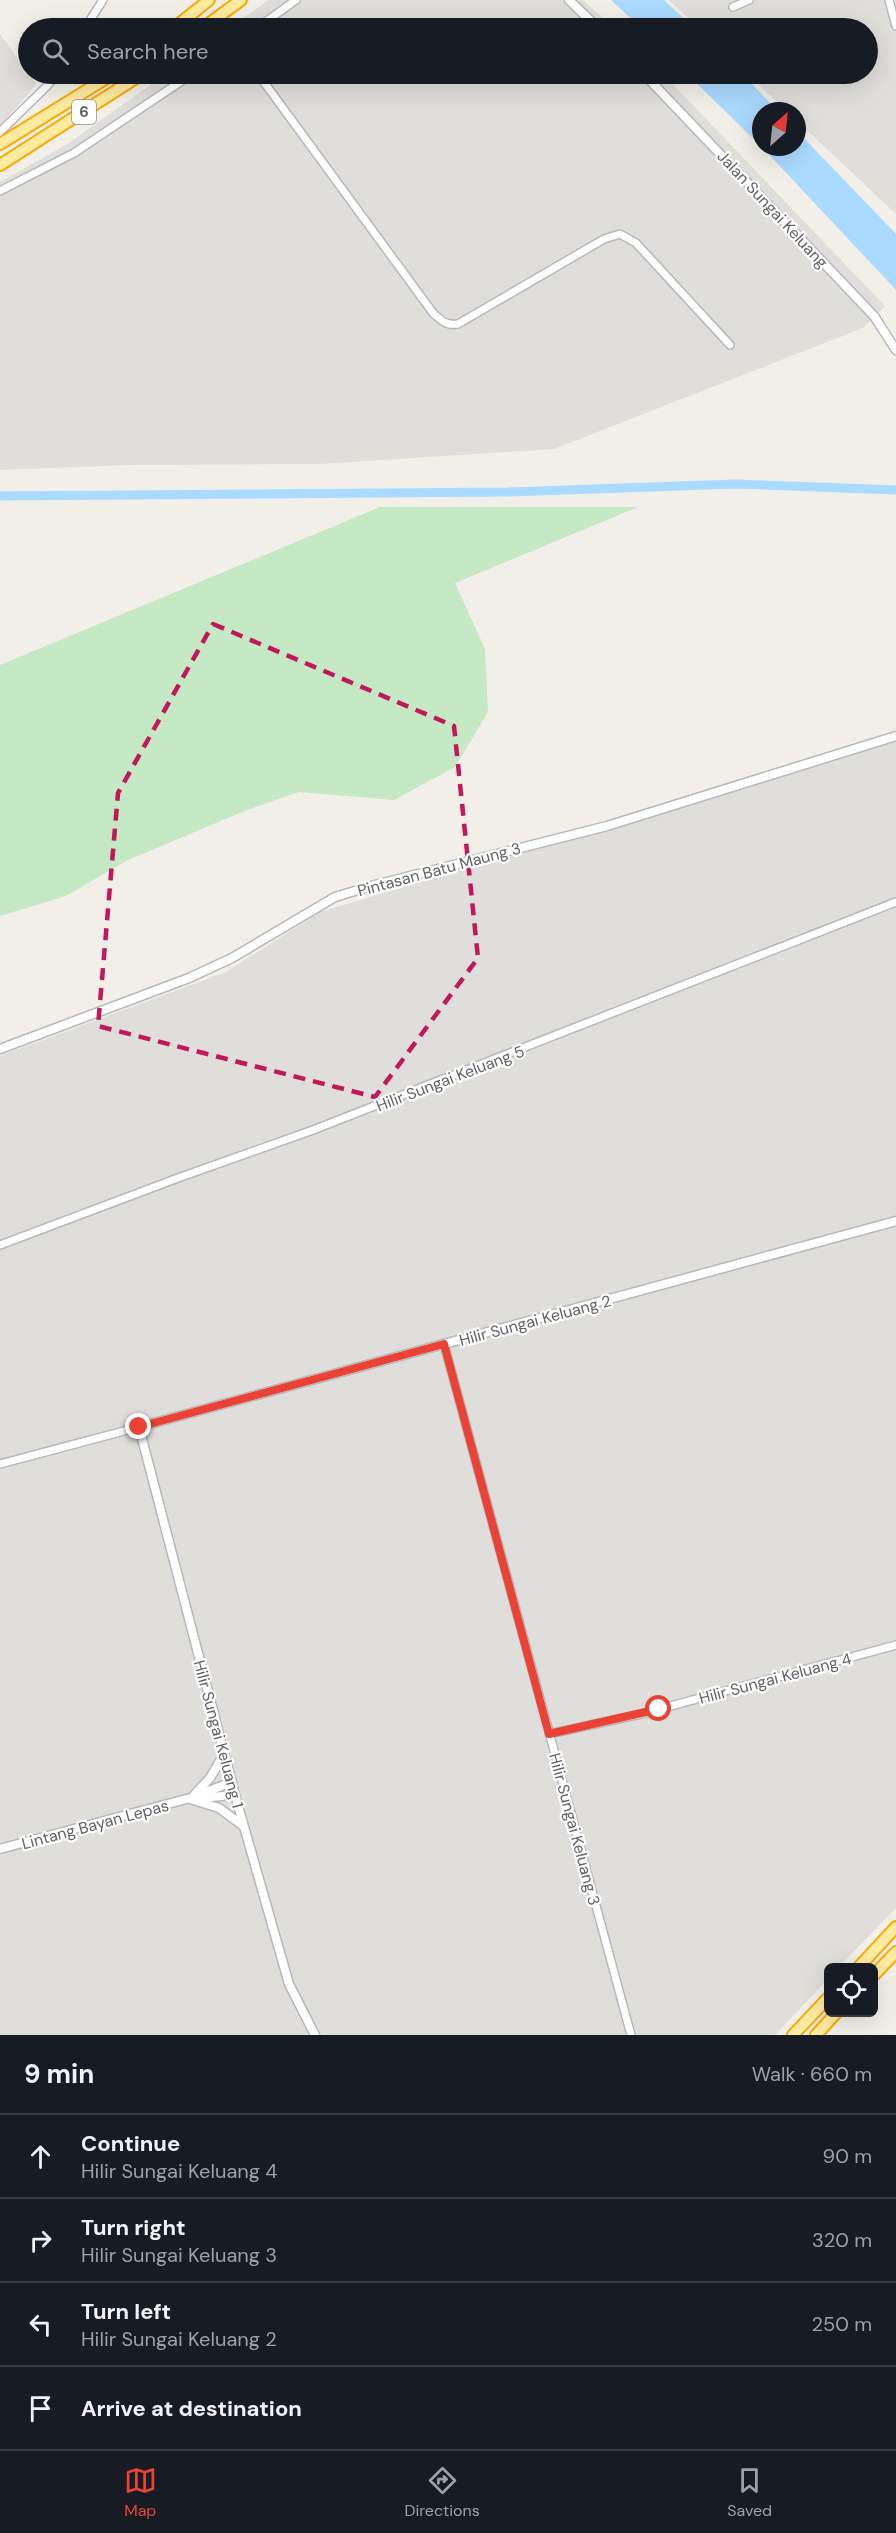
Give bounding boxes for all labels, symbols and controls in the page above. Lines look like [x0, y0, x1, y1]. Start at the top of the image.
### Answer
search box [18, 18, 878, 84]
icon: search [39, 35, 72, 68]
text: Search here [87, 37, 208, 66]
road number: 6 [72, 100, 96, 124]
north arrow [752, 102, 806, 156]
street label: Jalan Sungai Keluang [713, 146, 833, 273]
street label: Pintasan Batu Maung 3 [355, 838, 523, 901]
street label: Hilir Sungai Keluang 5 [373, 1041, 527, 1116]
street label: Hilir Sungai Keluang 2 [457, 1290, 613, 1351]
route end [125, 1413, 151, 1439]
street label: Hilir Sungai Keluang 4 [697, 1648, 854, 1709]
street label: Hilir Sungai Keluang 1 [189, 1658, 248, 1810]
route start [645, 1695, 671, 1721]
street label: Hilir Sungai Keluang 3 [544, 1751, 605, 1908]
street label: Lintang Bayan Lepas [19, 1795, 171, 1854]
map controls [824, 1963, 878, 2017]
button: locate [824, 1963, 878, 2017]
text: 9 min [24, 2057, 94, 2091]
text: Walk · 660 m [752, 2061, 872, 2087]
text: Continue [81, 2129, 180, 2158]
icon: ahead [24, 2140, 57, 2173]
text: 90 m [823, 2143, 872, 2169]
text: Hilir Sungai Keluang 4 [81, 2158, 277, 2184]
text: Turn right [81, 2213, 186, 2242]
icon: right [24, 2224, 57, 2257]
text: 320 m [812, 2227, 872, 2253]
text: Hilir Sungai Keluang 3 [81, 2242, 277, 2268]
text: Turn left [81, 2297, 171, 2326]
icon: left [24, 2308, 57, 2341]
text: 250 m [811, 2311, 872, 2337]
text: Hilir Sungai Keluang 2 [81, 2326, 277, 2352]
icon: arrive [24, 2392, 57, 2425]
text: Arrive at destination [81, 2394, 302, 2423]
tab: Map [124, 2464, 157, 2521]
tab: Directions [404, 2464, 480, 2521]
tab: Saved [727, 2464, 772, 2521]

